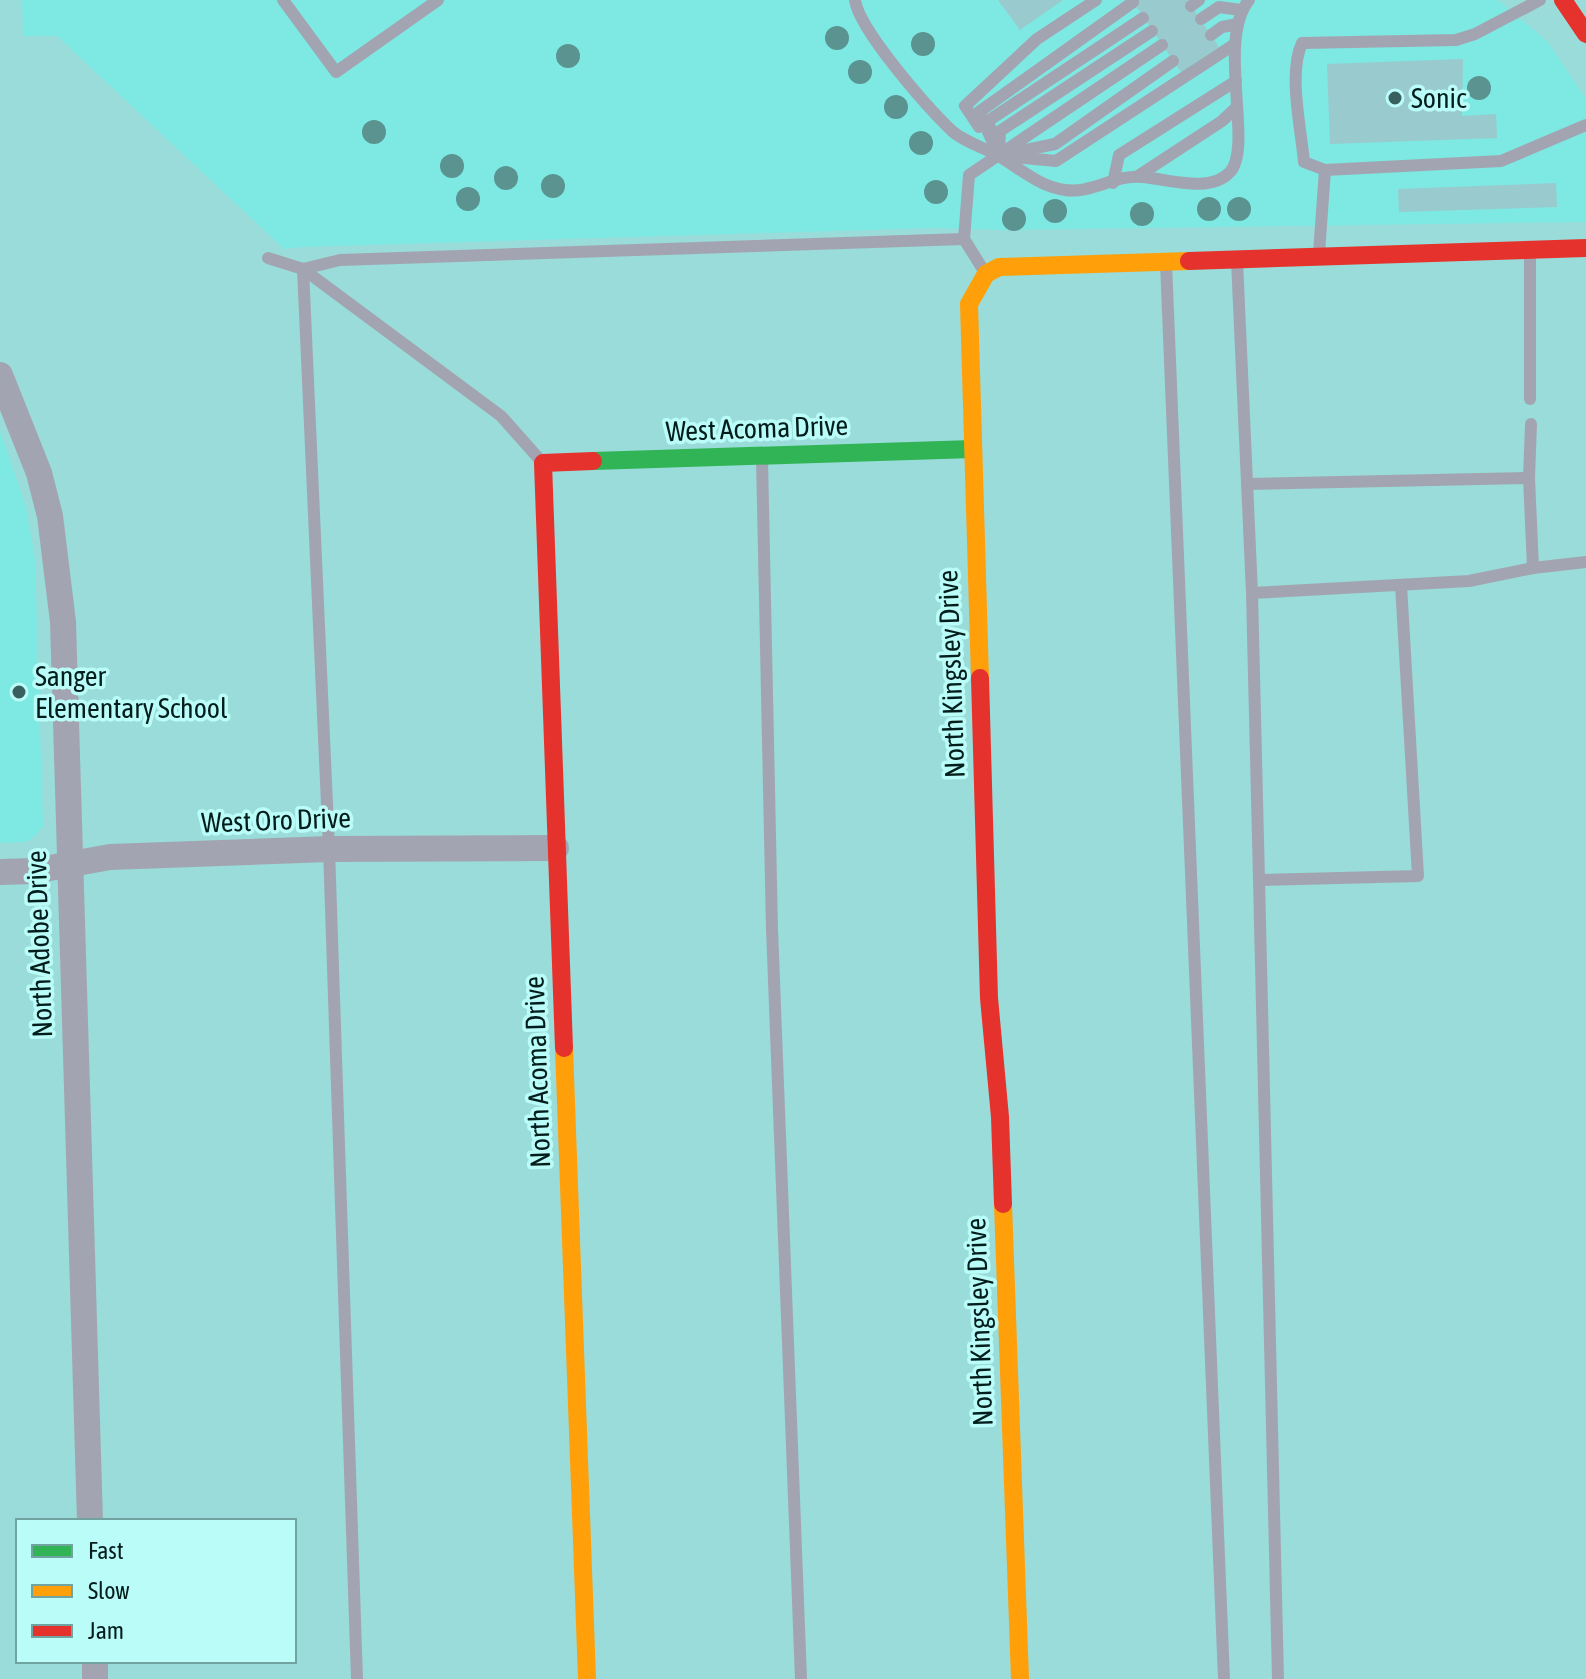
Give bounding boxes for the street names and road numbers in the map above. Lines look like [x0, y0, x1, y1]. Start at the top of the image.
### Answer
street label: West Acoma Drive [665, 409, 849, 447]
street label: North Kingsley Drive [931, 569, 971, 779]
street label: West Oro Drive [201, 801, 351, 839]
street label: North Adobe Drive [20, 850, 58, 1038]
street label: North Acoma Drive [518, 976, 556, 1168]
street label: North Kingsley Drive [959, 1217, 999, 1427]

